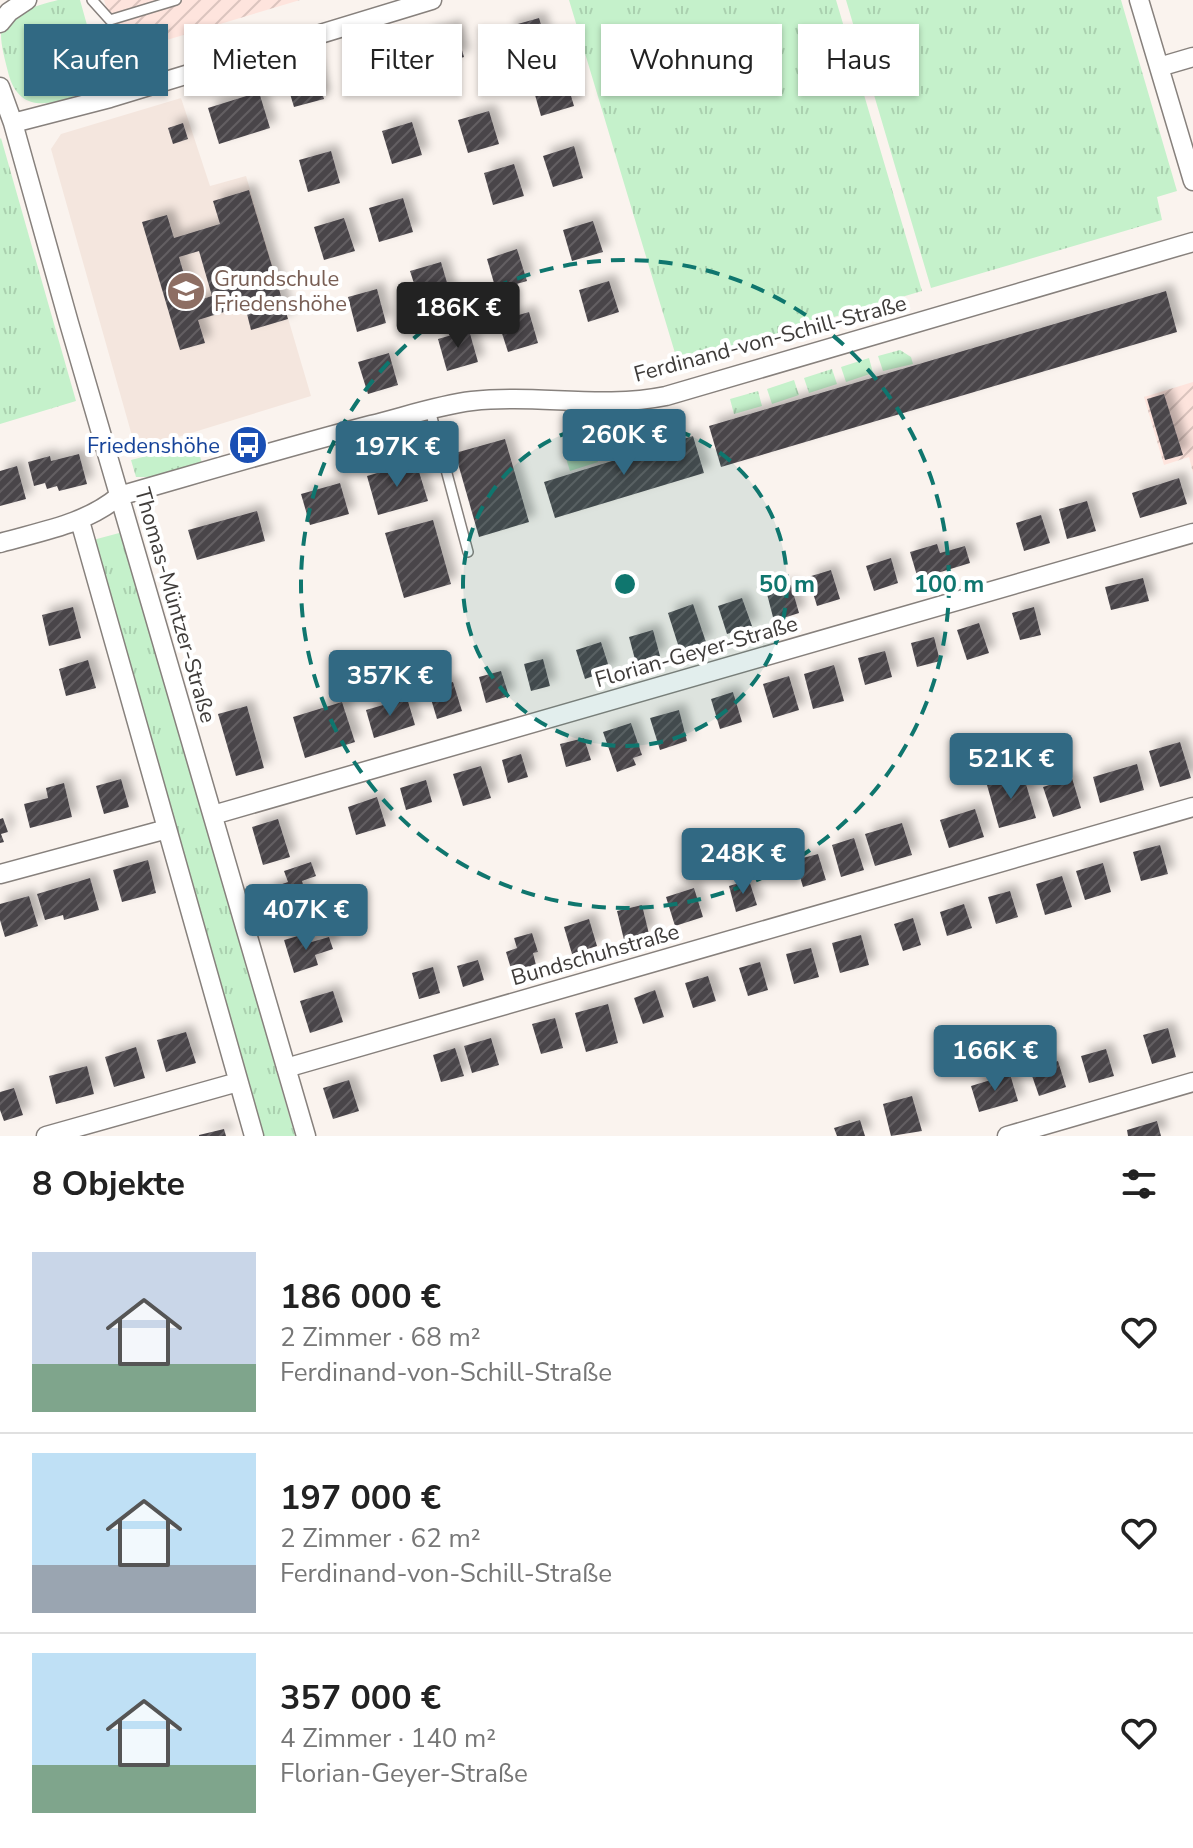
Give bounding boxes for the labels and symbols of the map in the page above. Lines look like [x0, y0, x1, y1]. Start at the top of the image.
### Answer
place label: Grundschule Friedenshöhe [214, 264, 347, 319]
school or university icon: Grundschule Friedenshöhe [165, 270, 207, 312]
pin: 186K € [393, 282, 523, 350]
street label: Ferdinand-von-Schill-Straße [631, 288, 910, 390]
pin: 260K € [559, 409, 689, 477]
pin: 197K € [332, 421, 462, 489]
bus stop icon: Friedenshöhe [227, 424, 269, 466]
place label: Friedenshöhe [87, 431, 220, 461]
street label: Thomas-Müntzer-Straße [127, 484, 223, 726]
text: 50 m [759, 568, 815, 600]
text: 100 m [914, 568, 984, 600]
centre of rings [611, 570, 639, 598]
street label: Florian-Geyer-Straße [591, 609, 801, 695]
pin: 357K € [325, 650, 455, 718]
pin: 521K € [946, 733, 1076, 801]
pin: 248K € [678, 828, 808, 896]
pin: 407K € [241, 884, 371, 952]
street label: Bundschuhstraße [508, 917, 683, 993]
pin: 166K € [930, 1025, 1060, 1093]

